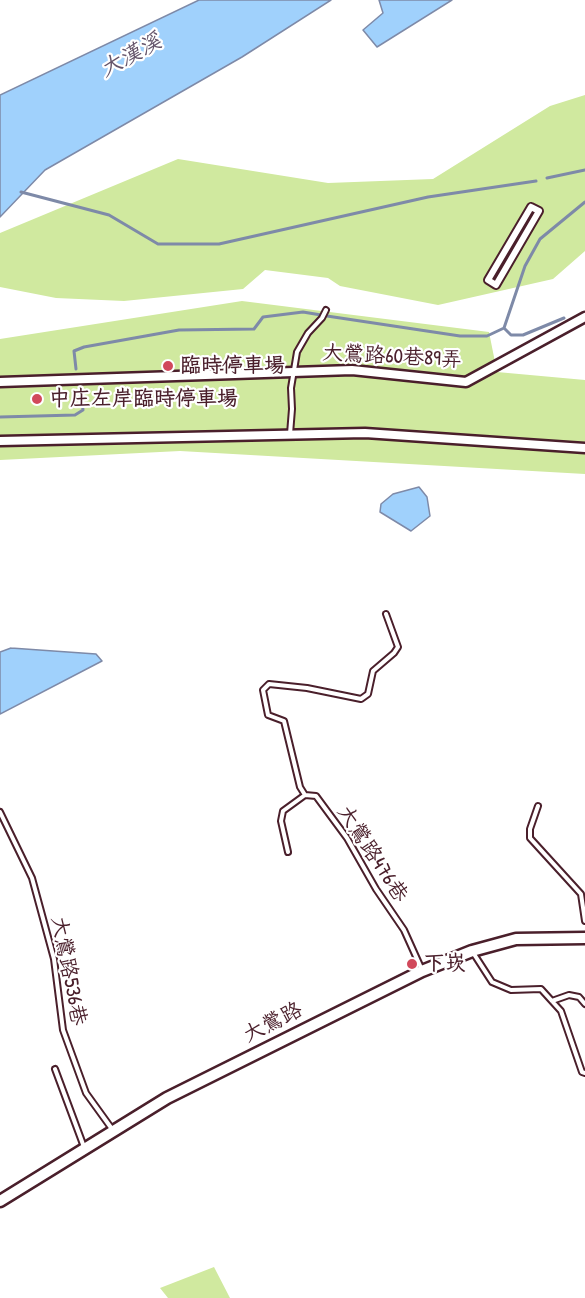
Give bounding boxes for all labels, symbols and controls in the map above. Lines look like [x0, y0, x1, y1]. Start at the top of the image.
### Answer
water label: 大漢溪 [96, 28, 166, 84]
street label: 大鶯路60巷89弄 [322, 341, 462, 373]
place label: 臨時停車場 [180, 353, 285, 379]
marker: 臨時停車場 [161, 359, 175, 373]
place label: 中庄左岸臨時停車場 [49, 386, 238, 412]
marker: 中庄左岸臨時停車場 [30, 392, 44, 406]
street label: 大鶯路476巷 [331, 801, 413, 907]
street label: 大鶯路536巷 [45, 914, 91, 1028]
place label: 下崁 [424, 951, 466, 977]
marker: 下崁 [405, 957, 419, 971]
street label: 大鶯路 [239, 997, 307, 1049]

